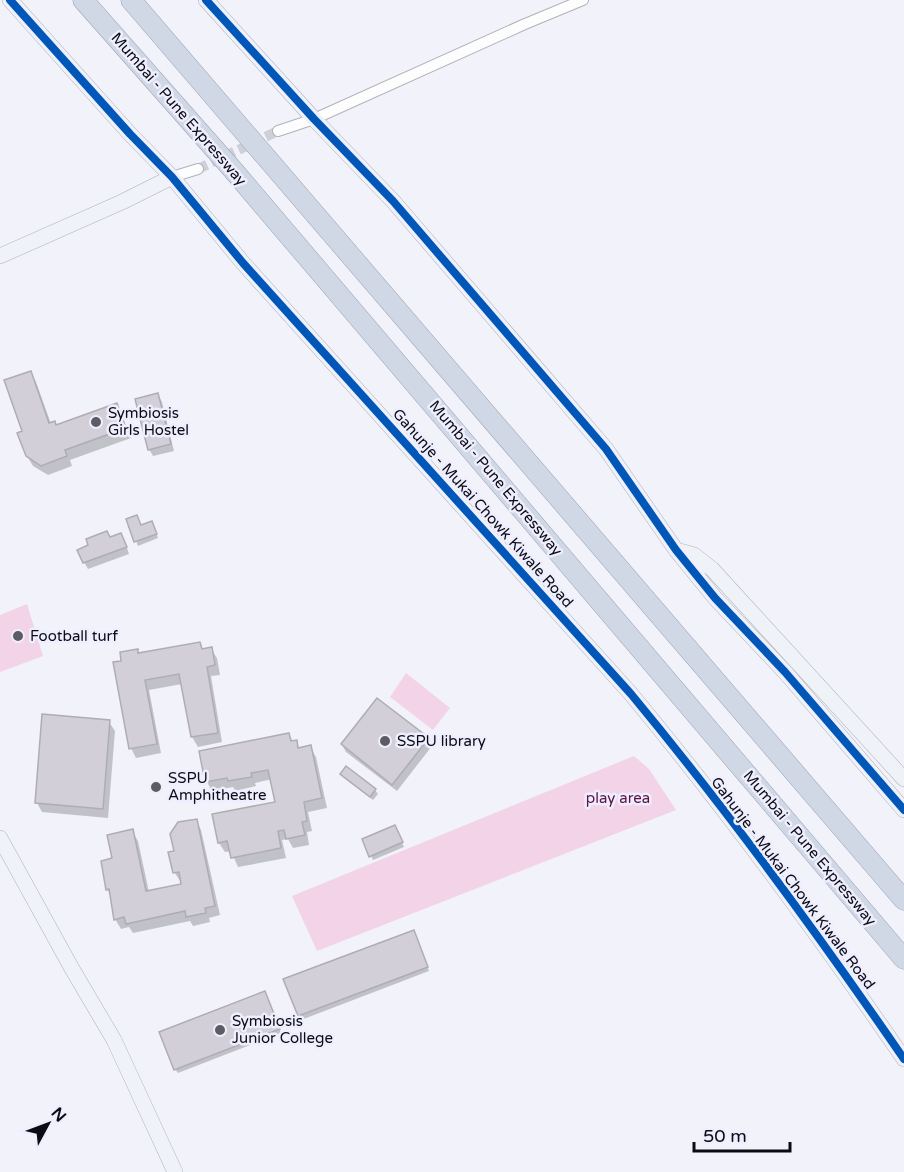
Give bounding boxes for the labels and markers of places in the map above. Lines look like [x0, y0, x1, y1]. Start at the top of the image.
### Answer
place label: Symbiosis Girls Hostel [108, 404, 189, 439]
marker: Symbiosis Girls Hostel [89, 415, 103, 429]
place label: Football turf [30, 627, 118, 645]
marker: Football turf [11, 629, 25, 643]
place label: SSPU library [397, 732, 486, 750]
marker: SSPU library [378, 734, 392, 748]
place label: SSPU Amphitheatre [168, 769, 267, 804]
marker: SSPU Amphitheatre [149, 780, 163, 794]
place label: Symbiosis Junior College [232, 1012, 333, 1047]
marker: Symbiosis Junior College [213, 1023, 227, 1037]

